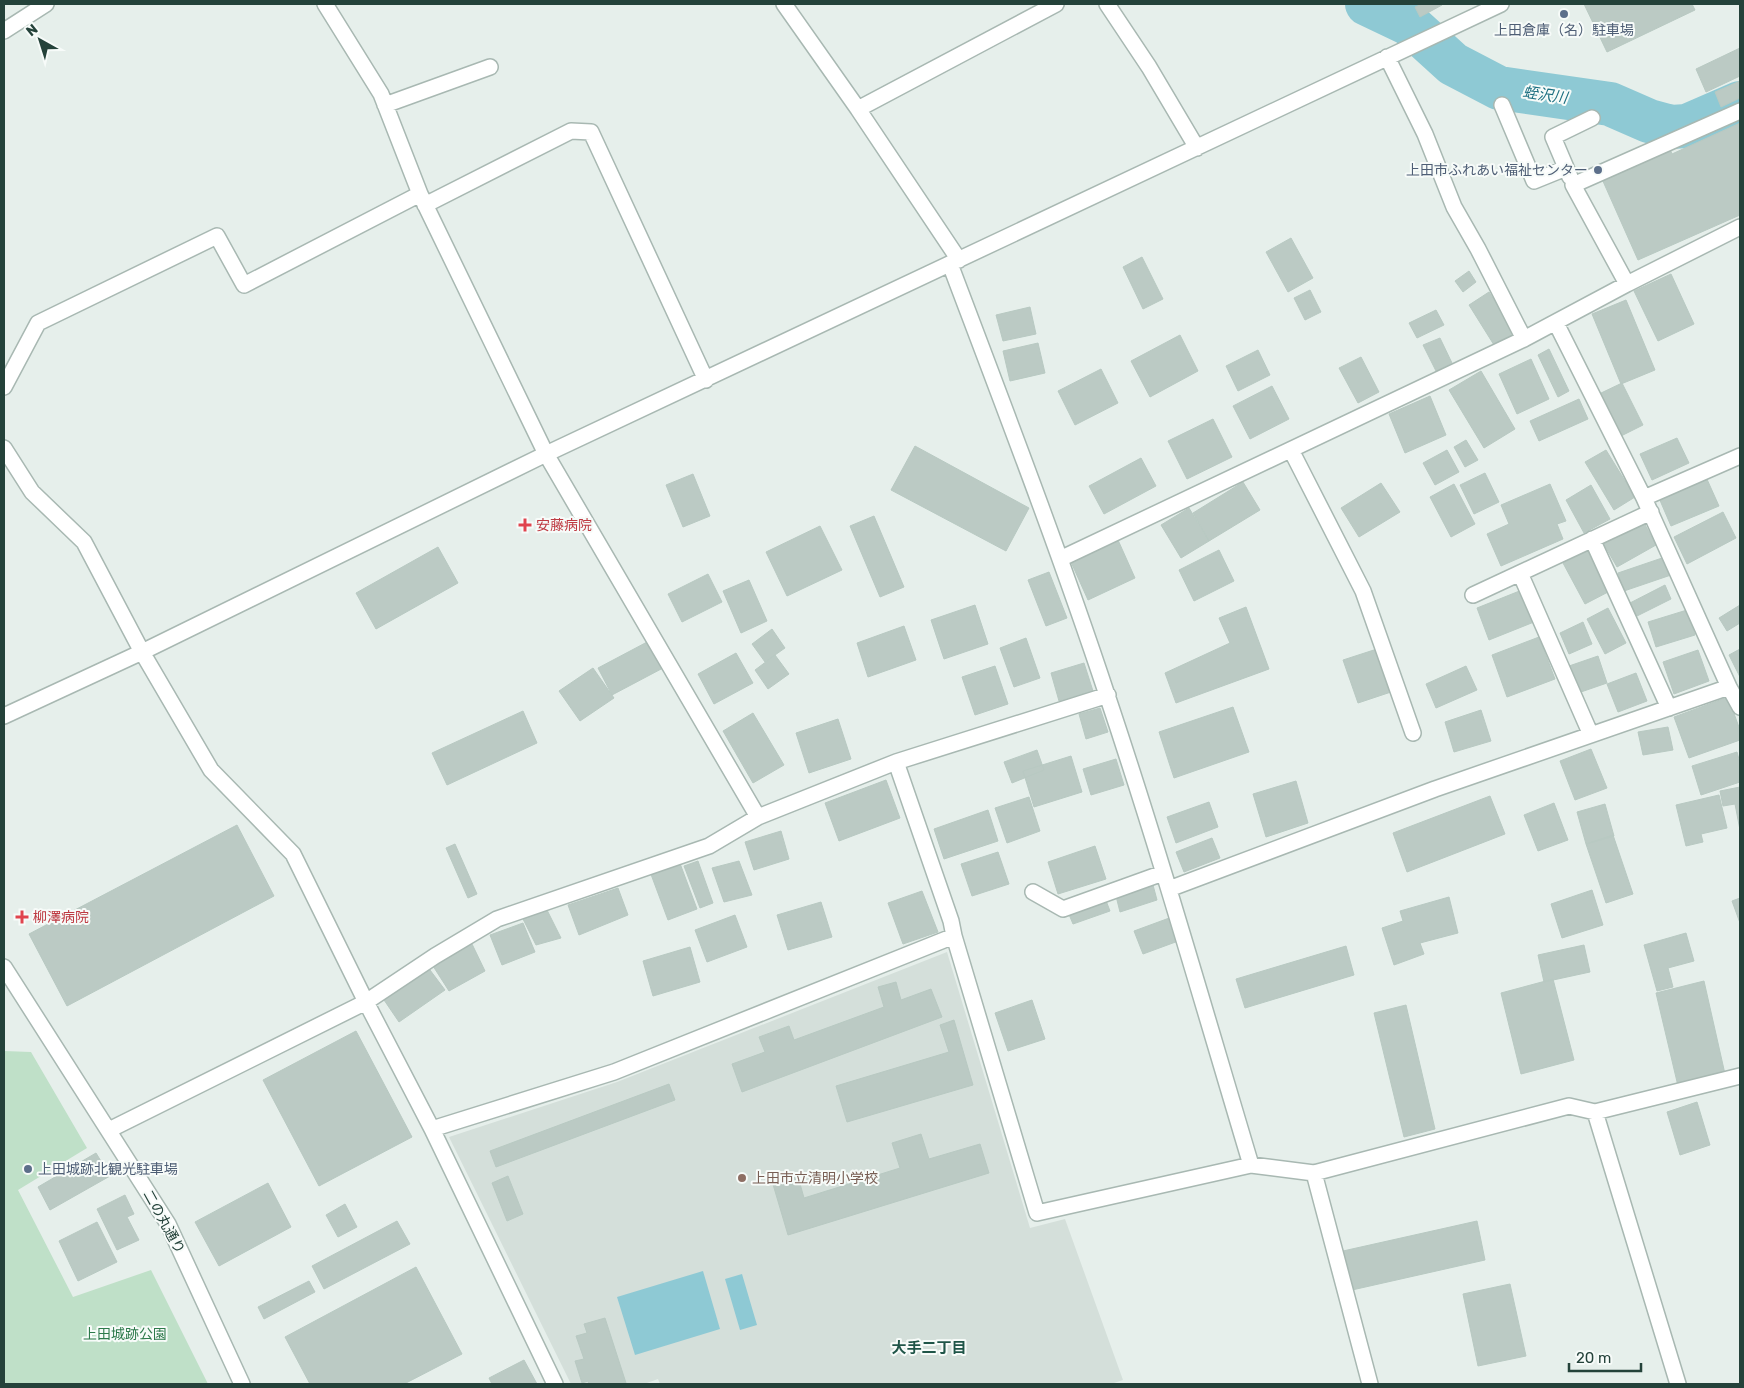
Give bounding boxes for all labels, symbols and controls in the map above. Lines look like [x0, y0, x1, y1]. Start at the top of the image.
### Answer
marker: 上田倉庫（名）駐車場 [1558, 8, 1570, 20]
north arrow [15, 15, 65, 65]
text: N [23, 21, 41, 40]
place label: 上田倉庫（名）駐車場 [1494, 22, 1634, 39]
water label: 蛭沢川 [1521, 83, 1571, 107]
place label: 上田市ふれあい福祉センター [1406, 162, 1588, 179]
marker: 上田市ふれあい福祉センター [1592, 164, 1604, 176]
place label: 安藤病院 [536, 517, 592, 534]
marker: 安藤病院 [518, 518, 532, 532]
place label: 柳澤病院 [33, 909, 89, 926]
marker: 柳澤病院 [15, 910, 29, 924]
place label: 上田城跡北観光駐車場 [38, 1161, 178, 1178]
marker: 上田城跡北観光駐車場 [22, 1163, 34, 1175]
place label: 上田市立清明小学校 [752, 1170, 878, 1187]
marker: 上田市立清明小学校 [736, 1172, 748, 1184]
street label: 二の丸通り [140, 1187, 188, 1257]
park label: 上田城跡公園 [83, 1326, 167, 1343]
district label: 大手二丁目 [891, 1339, 967, 1357]
scale bar [1569, 1340, 1642, 1372]
text: 20 m [1576, 1349, 1611, 1367]

